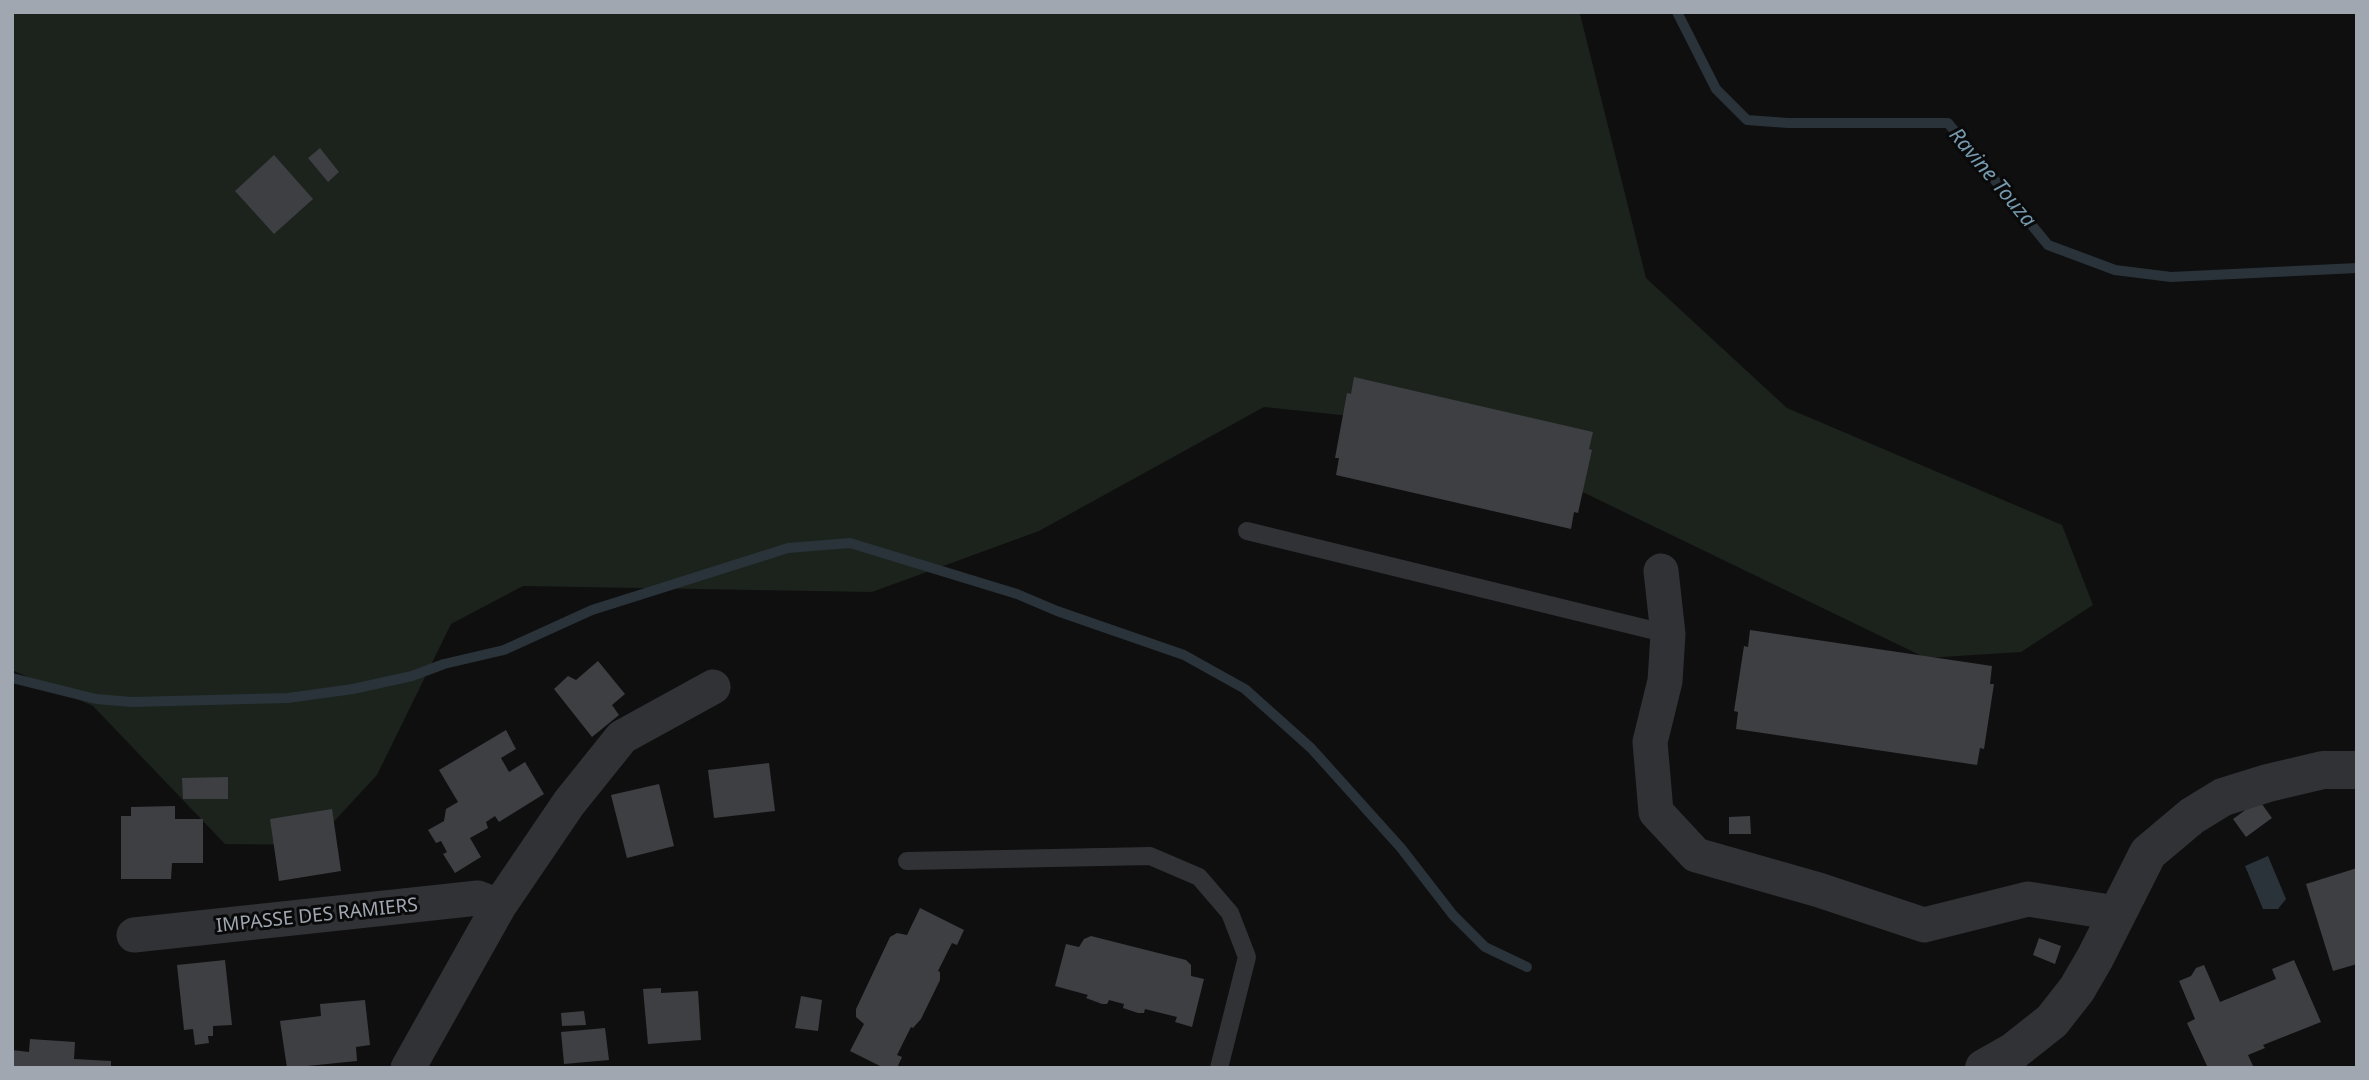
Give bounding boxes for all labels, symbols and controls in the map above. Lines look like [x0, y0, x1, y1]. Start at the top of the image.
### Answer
water label: Ravine Touza [1943, 123, 2041, 233]
street label: IMPASSE DES RAMIERS [215, 894, 419, 938]

